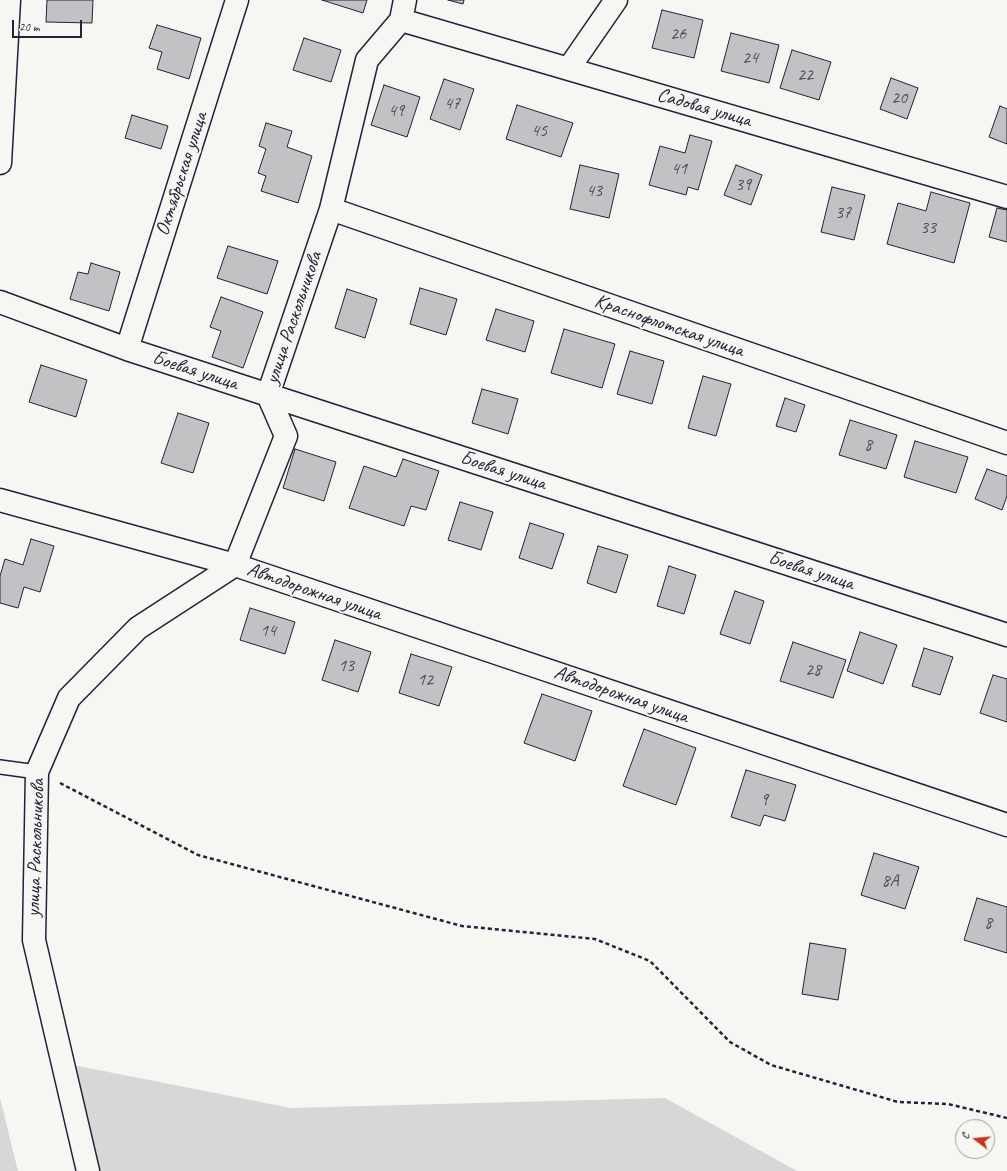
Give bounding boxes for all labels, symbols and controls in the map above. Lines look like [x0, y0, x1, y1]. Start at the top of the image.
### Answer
scale bar [14, 12, 84, 38]
text: 20 m [19, 19, 39, 35]
house number: 26 [670, 23, 686, 45]
house number: 24 [742, 47, 758, 69]
house number: 22 [797, 64, 813, 86]
street label: Садовая улица [654, 83, 754, 133]
house number: 20 [891, 87, 907, 109]
house number: 47 [444, 93, 460, 115]
house number: 49 [388, 100, 404, 122]
street label: Октябрьская улица [151, 109, 213, 239]
house number: 45 [531, 120, 547, 142]
house number: 41 [671, 158, 687, 180]
house number: 39 [735, 174, 751, 196]
house number: 43 [586, 180, 602, 202]
house number: 37 [835, 202, 851, 224]
house number: 33 [920, 217, 936, 239]
street label: улица Раскольникова [260, 249, 328, 387]
street label: Краснофлотская улица [591, 289, 747, 363]
street label: Боевая улица [149, 346, 241, 396]
house number: 8 [864, 434, 872, 456]
street label: Боевая улица [457, 446, 549, 496]
street label: Боевая улица [765, 546, 857, 596]
street label: Автодорожная улица [244, 558, 384, 626]
house number: 14 [260, 620, 276, 642]
house number: 13 [338, 655, 354, 677]
house number: 28 [805, 659, 821, 681]
street label: Автодорожная улица [551, 661, 691, 729]
house number: 12 [417, 669, 433, 691]
street label: улица Раскольникова [22, 779, 50, 917]
house number: 9 [760, 789, 768, 811]
house number: 8А [881, 870, 899, 892]
house number: 8 [984, 912, 992, 934]
north arrow [955, 1119, 995, 1159]
text: С [957, 1131, 972, 1140]

